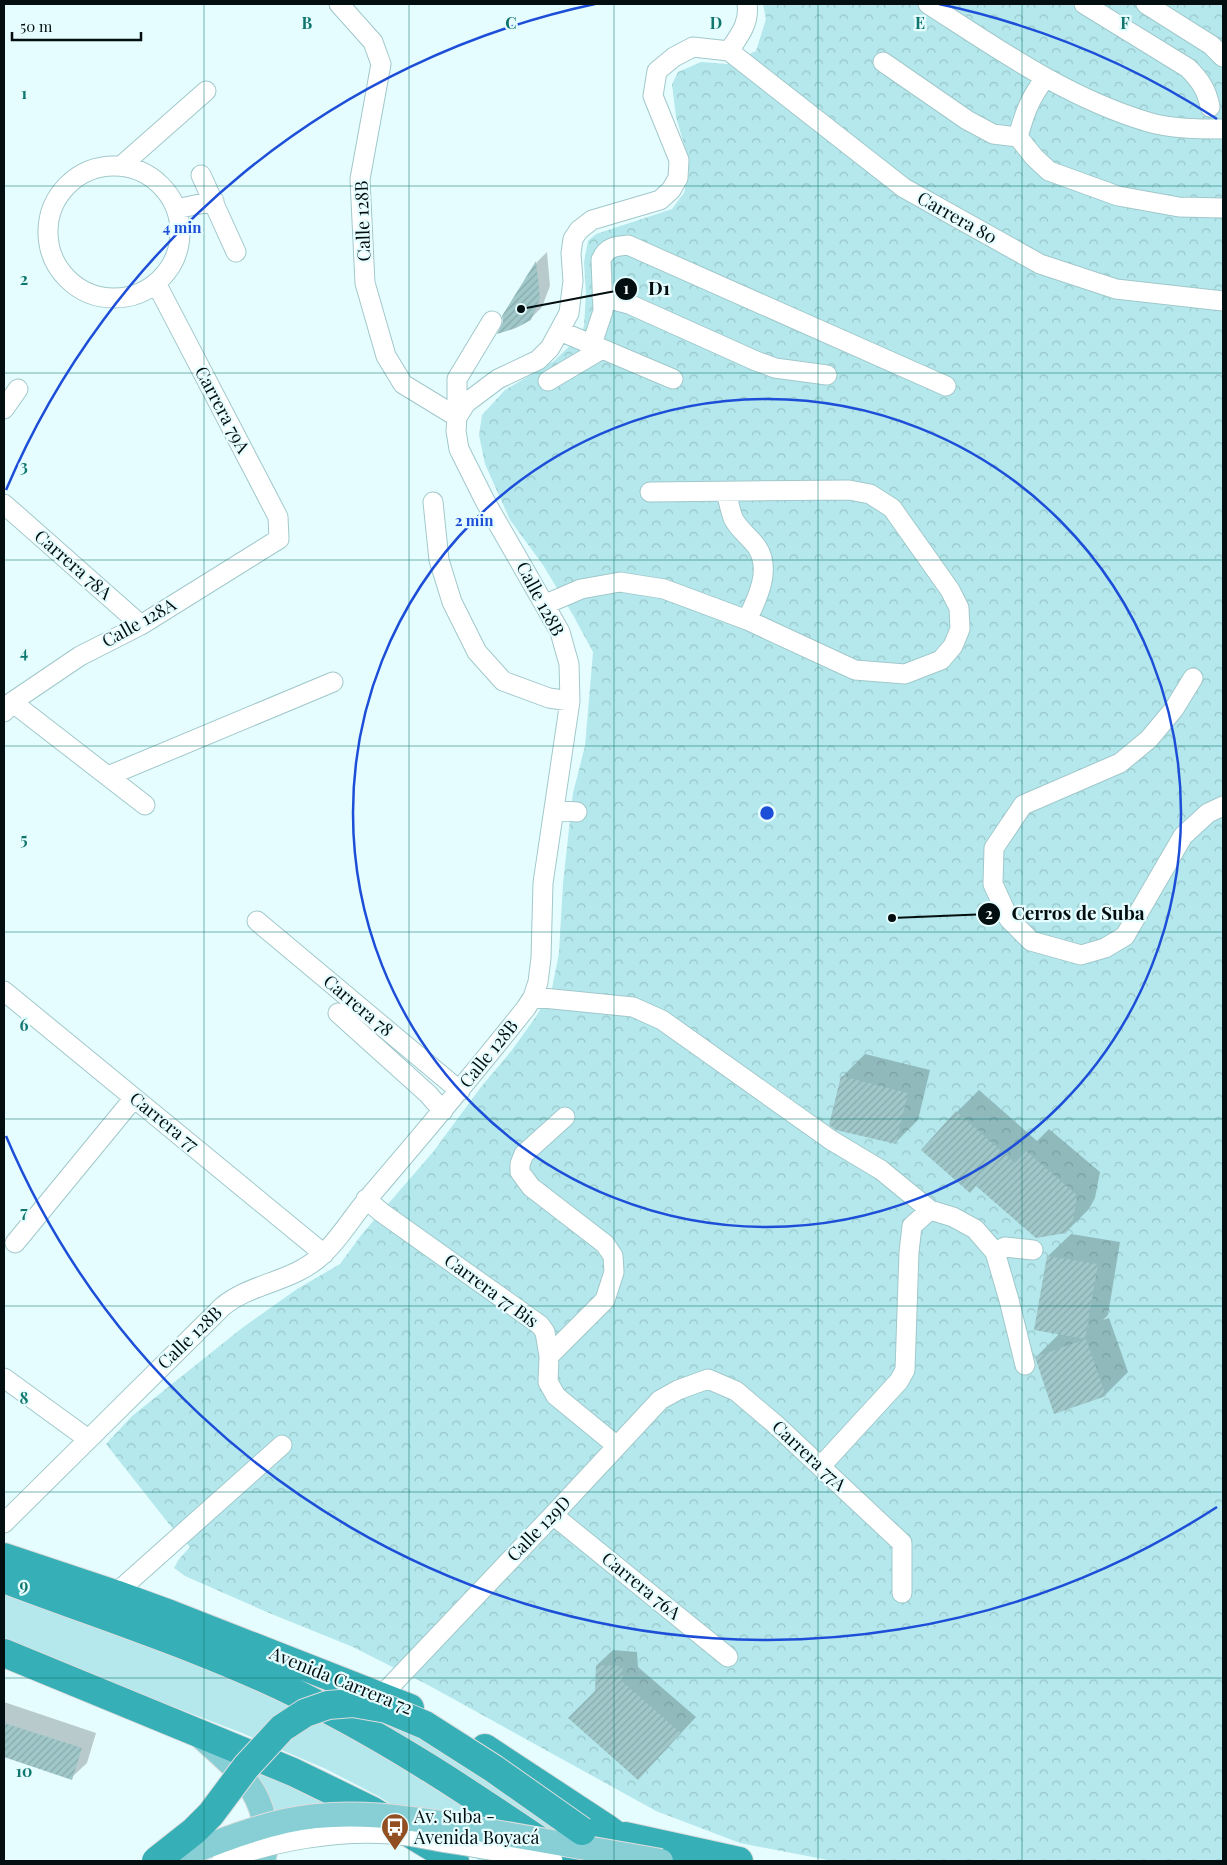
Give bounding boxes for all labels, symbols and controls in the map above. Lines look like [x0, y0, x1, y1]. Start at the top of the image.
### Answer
scale bar [12, 10, 141, 42]
text: B [302, 12, 313, 33]
text: C [505, 12, 517, 33]
text: D [710, 12, 722, 33]
text: E [915, 12, 925, 33]
text: F [1120, 12, 1130, 33]
text: 50 m [20, 16, 53, 36]
text: 1 [21, 82, 27, 103]
street label: Calle 128B [349, 180, 375, 262]
street label: Carrera 80 [913, 185, 1002, 249]
text: 4 min [163, 217, 202, 237]
text: 2 [20, 268, 28, 289]
callout: D1 [613, 272, 680, 306]
text: D1 [648, 274, 670, 300]
text: 1 [623, 278, 629, 298]
street label: Carrera 79A [190, 362, 256, 458]
text: 3 [20, 455, 28, 476]
text: 2 min [455, 510, 494, 530]
street label: Carrera 78A [30, 524, 118, 605]
street label: Calle 128B [511, 557, 570, 640]
street label: Calle 128A [97, 592, 180, 652]
text: 4 [20, 641, 28, 662]
centre of rings [758, 804, 776, 822]
text: 5 [20, 828, 28, 849]
callout: Cerros de Suba [977, 897, 1155, 931]
text: Cerros de Suba [1011, 899, 1145, 925]
text: 2 [985, 903, 993, 923]
street label: Carrera 78 [319, 969, 399, 1041]
text: 6 [20, 1014, 29, 1035]
street label: Calle 128B [453, 1014, 523, 1092]
street label: Carrera 77 [125, 1086, 205, 1157]
text: 7 [20, 1201, 28, 1222]
street label: Carrera 77 Bis [440, 1248, 543, 1332]
street label: Calle 128B [152, 1301, 227, 1374]
text: 8 [20, 1387, 29, 1408]
street label: Carrera 77A [767, 1415, 852, 1496]
street label: Calle 129D [501, 1490, 576, 1566]
street label: Carrera 76A [597, 1546, 687, 1625]
text: 9 [20, 1574, 29, 1595]
street label: Avenida Carrera 72 [265, 1640, 416, 1720]
text: 10 [16, 1760, 32, 1781]
place label: Av. Suba - Avenida Boyacá [413, 1804, 539, 1849]
bus stop icon: Av. Suba - Avenida Boyacá [380, 1812, 410, 1851]

